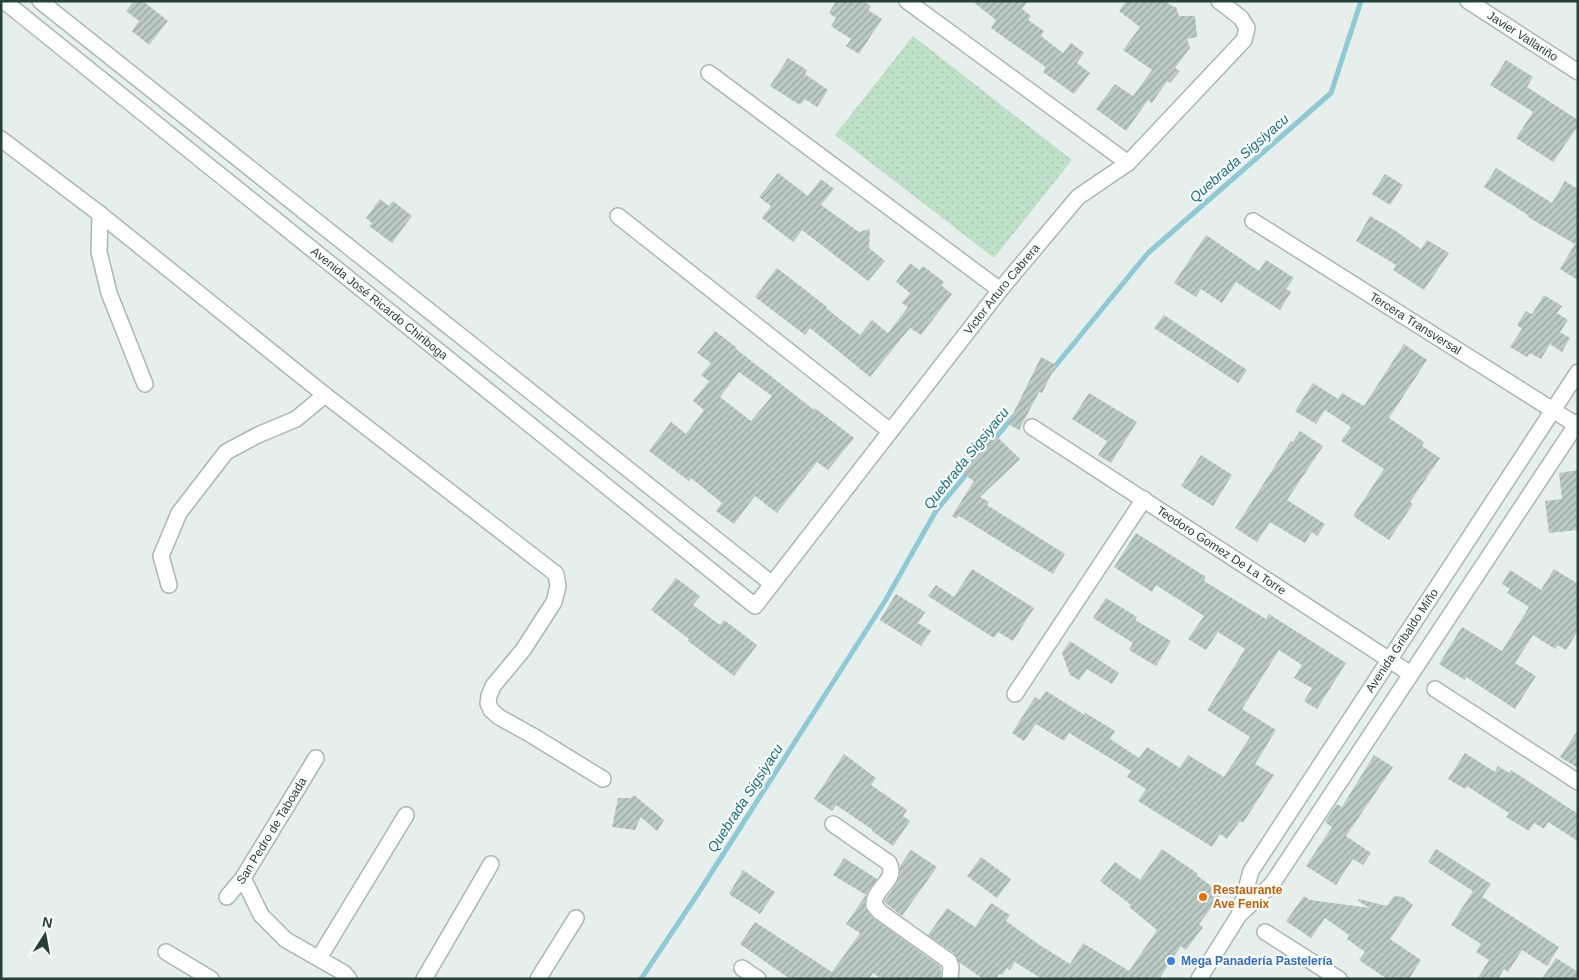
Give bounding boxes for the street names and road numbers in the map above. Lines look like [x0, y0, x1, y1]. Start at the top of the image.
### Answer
street label: Javier Vallariño [1485, 8, 1561, 64]
street label: Victor Arturo Cabrera [961, 241, 1043, 337]
street label: Avenida José Ricardo Chiriboga [308, 244, 451, 363]
street label: Tercera Transversal [1367, 289, 1464, 357]
street label: Teodoro Gomez De La Torre [1154, 503, 1289, 598]
street label: Avenida Gribaldo Miño [1363, 586, 1441, 695]
street label: San Pedro de Taboada [234, 775, 310, 887]

